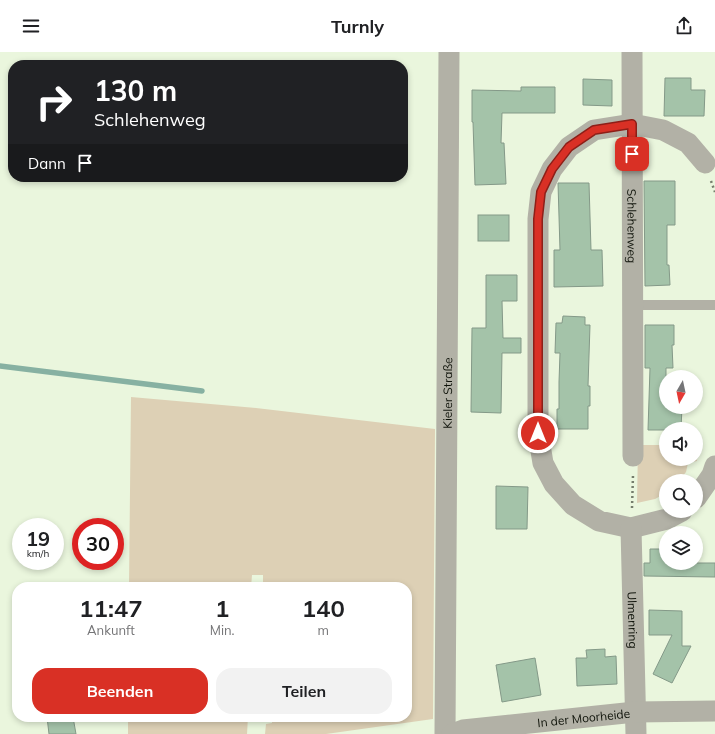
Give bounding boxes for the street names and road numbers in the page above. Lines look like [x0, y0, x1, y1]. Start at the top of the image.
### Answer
street label: Schlehenweg [625, 189, 640, 263]
street label: Kieler Straße [439, 357, 455, 429]
street label: Ulmenring [625, 591, 641, 649]
street label: In der Moorheide [537, 705, 631, 730]

